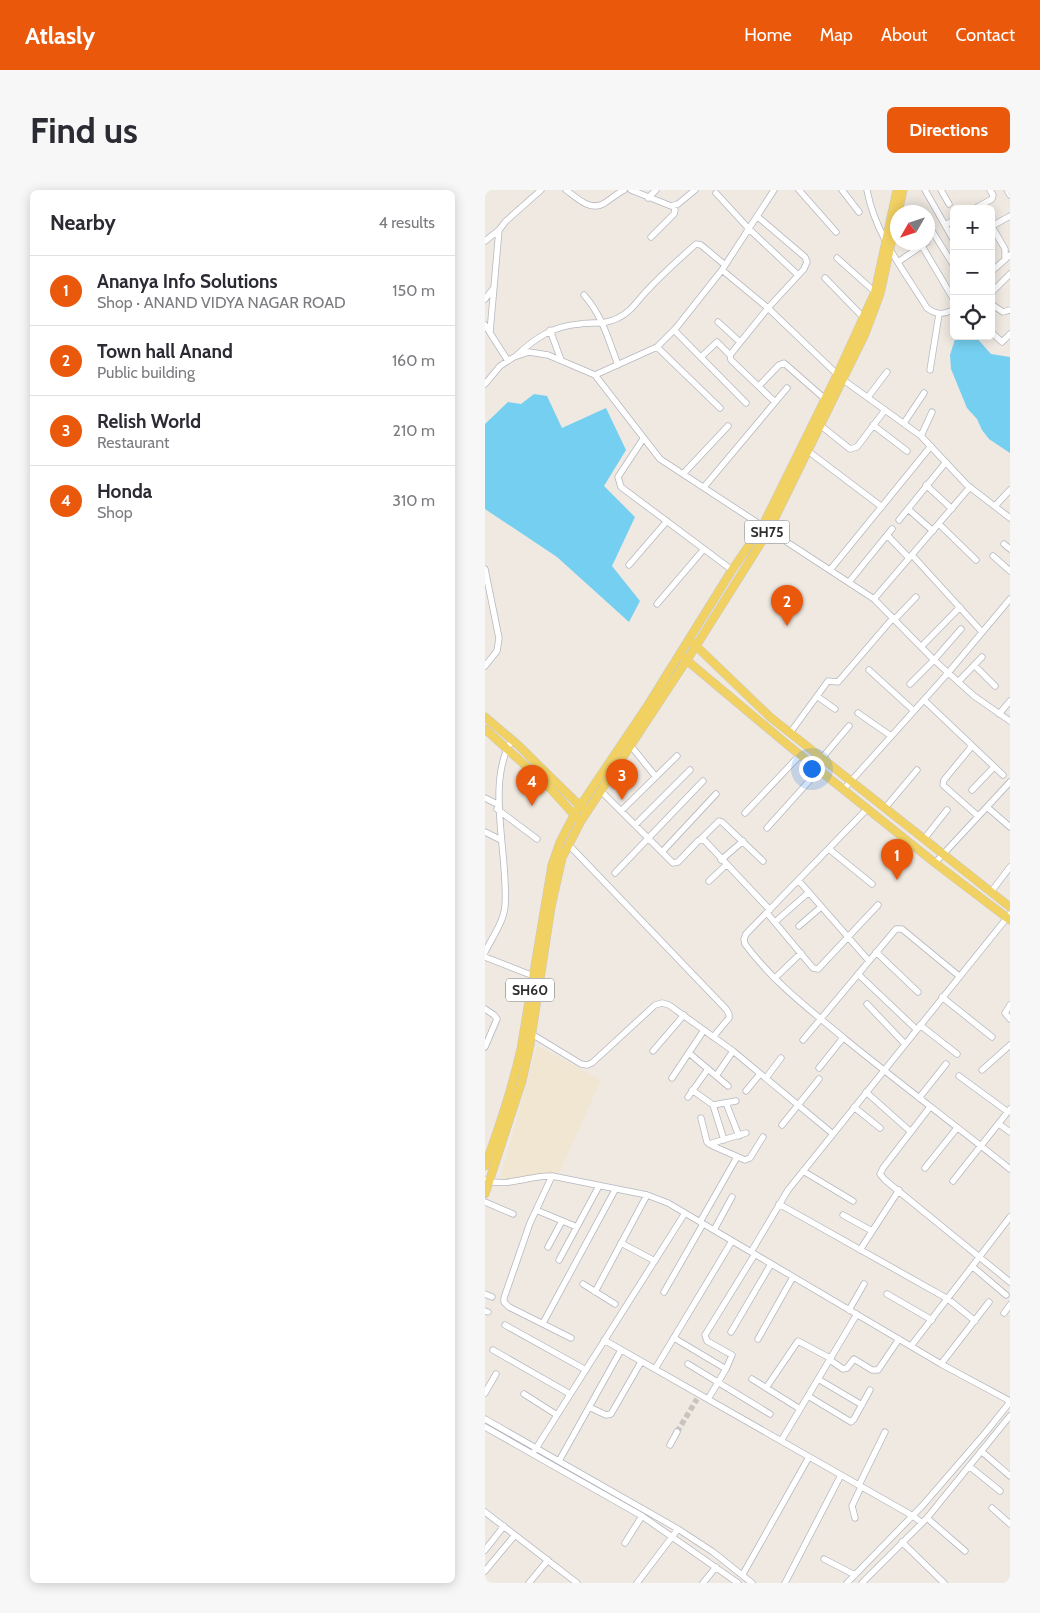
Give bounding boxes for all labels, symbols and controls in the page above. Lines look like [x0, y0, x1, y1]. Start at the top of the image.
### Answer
text: Atlasly [25, 21, 95, 50]
text: Home [744, 24, 792, 46]
text: Map [820, 24, 853, 46]
text: About [881, 24, 927, 46]
text: Contact [955, 24, 1015, 46]
button: Directions [887, 107, 1010, 153]
text: Find us [30, 109, 138, 152]
north arrow [890, 205, 935, 250]
map controls [950, 205, 995, 340]
button: + [950, 205, 995, 250]
text: Nearby [50, 210, 116, 235]
text: 4 results [378, 213, 435, 232]
button: − [950, 250, 995, 295]
text: Ananya Info Solutions [97, 270, 278, 293]
text: 1 [63, 281, 69, 300]
text: 150 m [392, 281, 435, 300]
text: Shop · ANAND VIDYA NAGAR ROAD [97, 293, 346, 312]
button: locate [950, 295, 995, 340]
text: Town hall Anand [97, 340, 233, 363]
text: 2 [62, 351, 70, 370]
text: 160 m [392, 351, 435, 370]
text: Public building [97, 363, 195, 382]
text: Relish World [97, 410, 201, 433]
text: 3 [62, 421, 70, 440]
text: 210 m [393, 421, 435, 440]
text: Restaurant [97, 433, 169, 452]
text: Honda [97, 480, 152, 503]
text: 4 [61, 491, 71, 510]
text: 310 m [392, 491, 435, 510]
text: Shop [97, 503, 133, 522]
road number: SH75 [745, 521, 789, 544]
pin: 2 [771, 585, 803, 626]
your location [799, 756, 825, 782]
pin: 3 [606, 759, 638, 800]
pin: 4 [516, 765, 548, 806]
pin: 1 [881, 839, 913, 880]
road number: SH60 [506, 978, 554, 1002]

